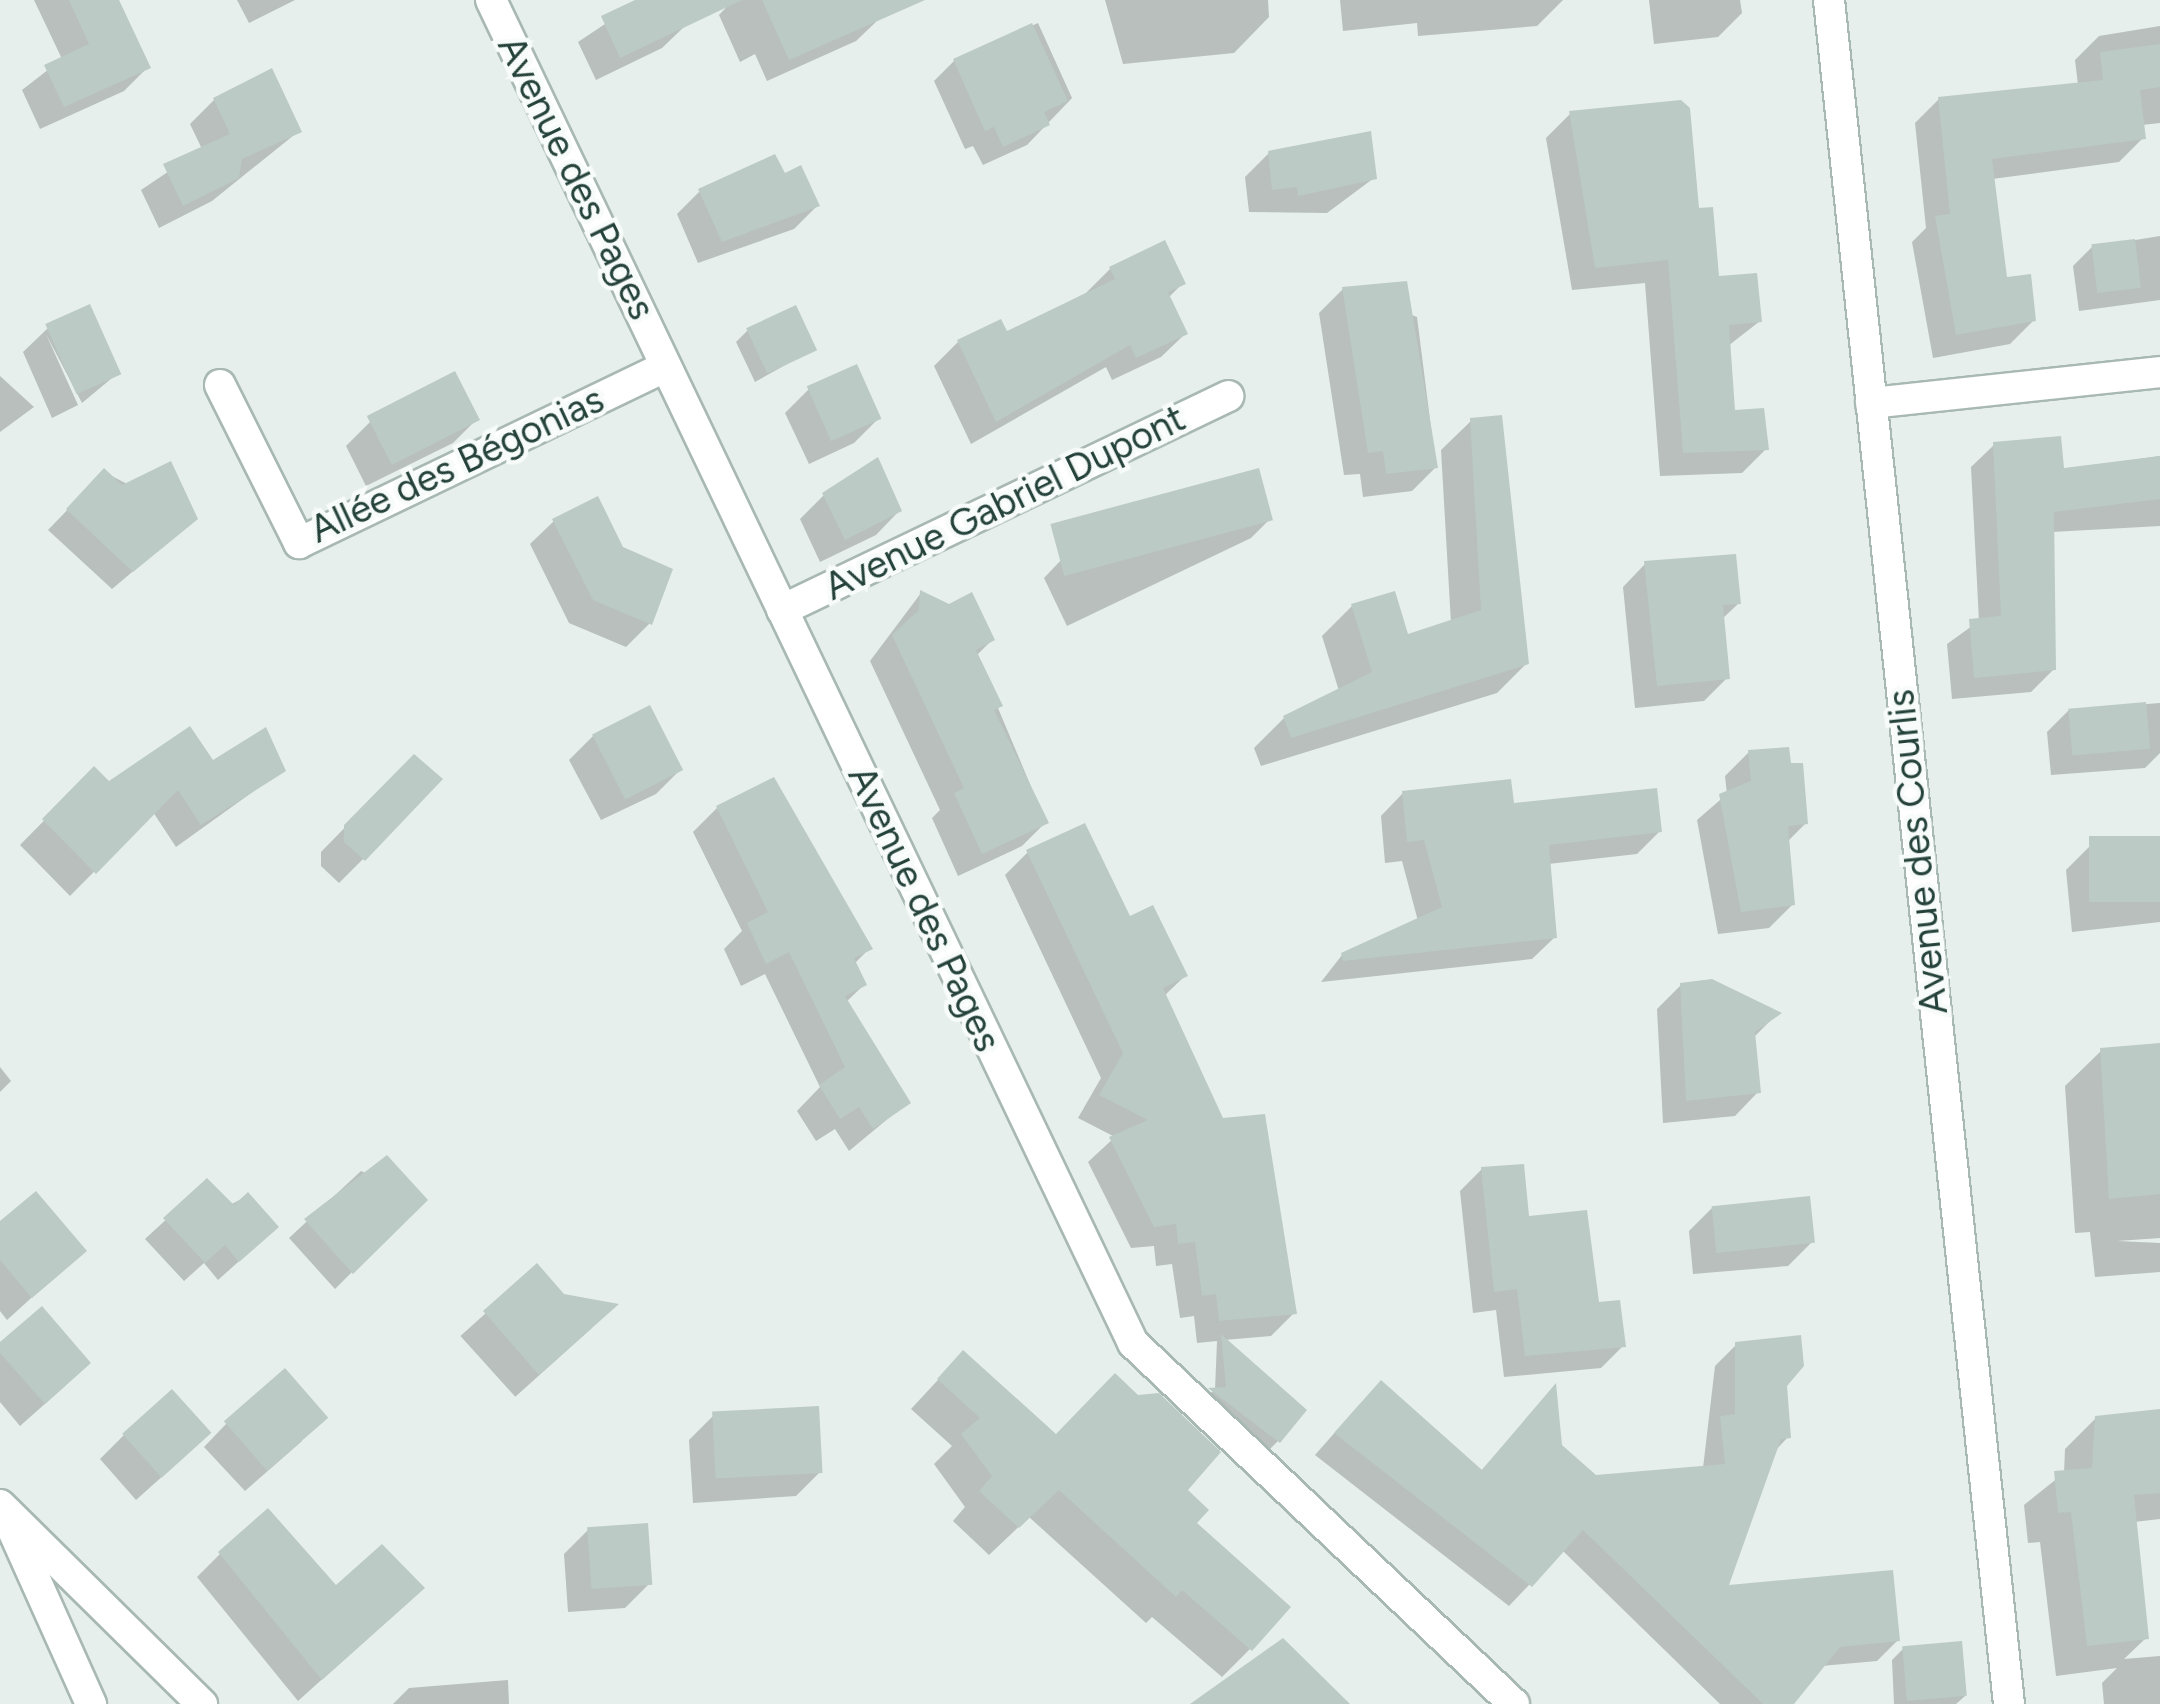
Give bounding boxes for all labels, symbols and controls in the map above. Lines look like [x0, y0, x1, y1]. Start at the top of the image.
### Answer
street label: Avenue des Pages [488, 29, 664, 327]
street label: Allée des Bégonias [303, 377, 611, 553]
street label: Avenue Gabriel Dupont [817, 396, 1193, 610]
street label: Avenue des Courlis [1878, 687, 1958, 1017]
street label: Avenue des Pages [838, 759, 1010, 1059]

